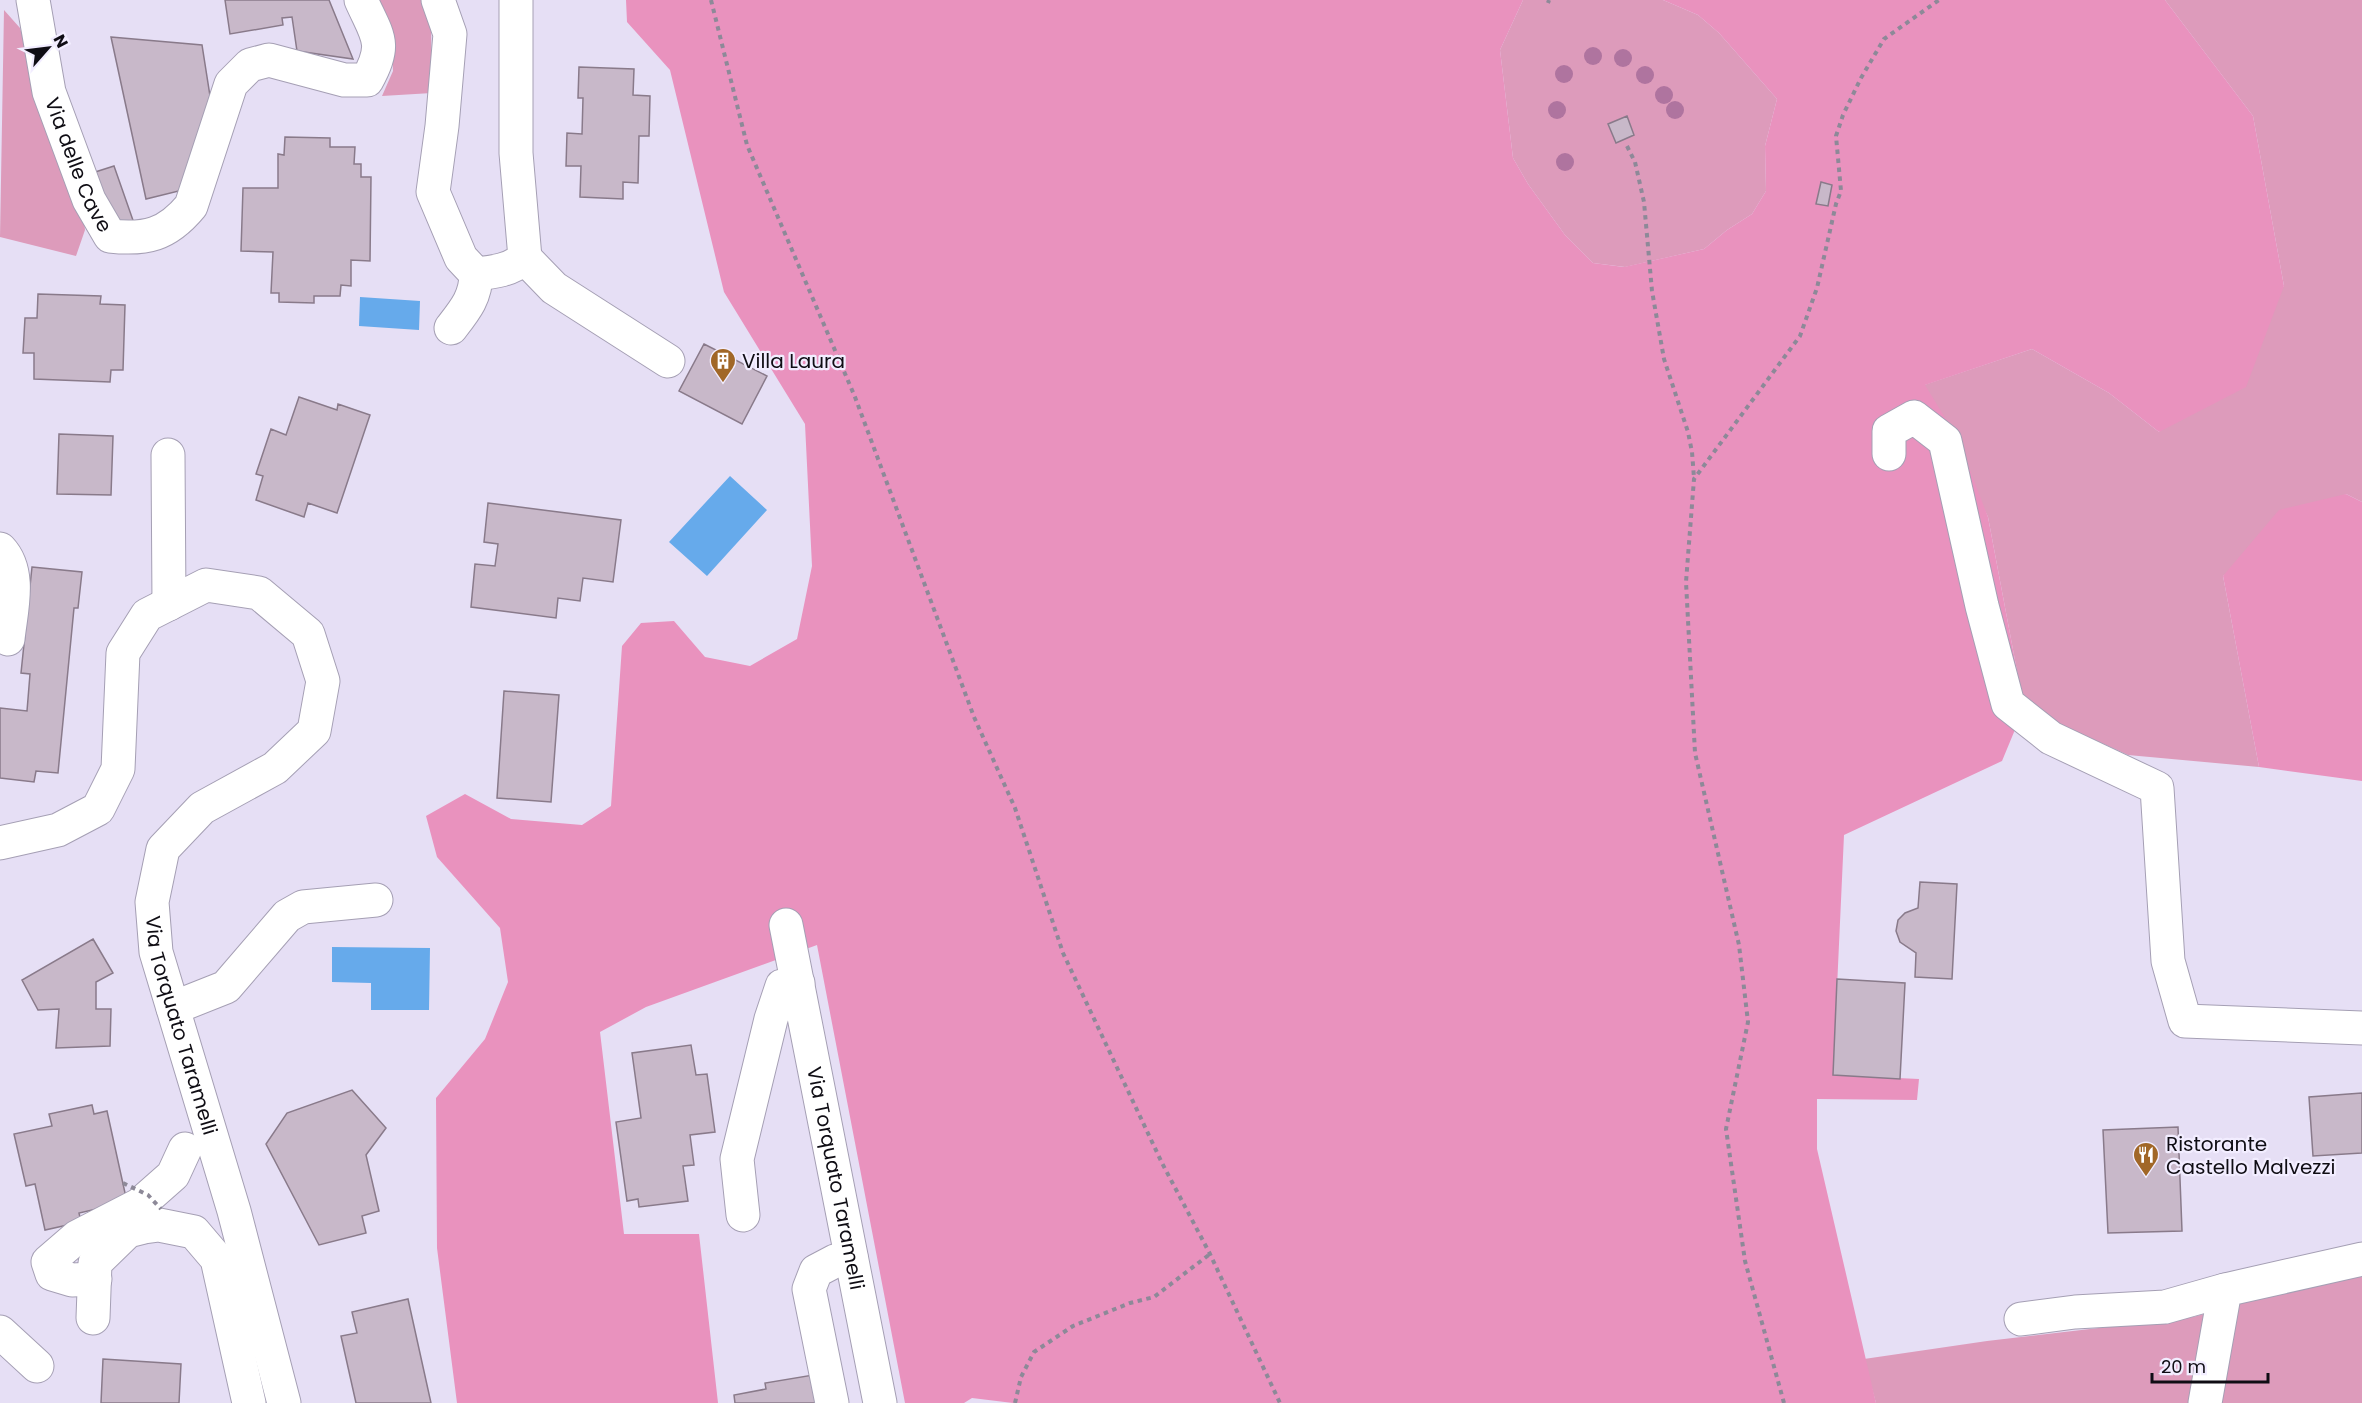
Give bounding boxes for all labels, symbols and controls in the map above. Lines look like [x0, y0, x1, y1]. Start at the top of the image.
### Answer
north arrow [18, 18, 78, 78]
text: N [48, 30, 74, 52]
street label: Via delle Cave [38, 94, 119, 237]
building icon: Villa Laura [708, 346, 738, 384]
place label: Villa Laura [742, 347, 845, 375]
street label: Via Torquato Taramelli [139, 914, 224, 1138]
street label: Via Torquato Taramelli [800, 1064, 871, 1292]
place label: Ristorante Castello Malvezzi [2166, 1130, 2335, 1181]
restaurant icon: Ristorante Castello Malvezzi [2131, 1140, 2161, 1178]
scale bar [2152, 1346, 2268, 1384]
text: 20 m [2161, 1354, 2206, 1379]

